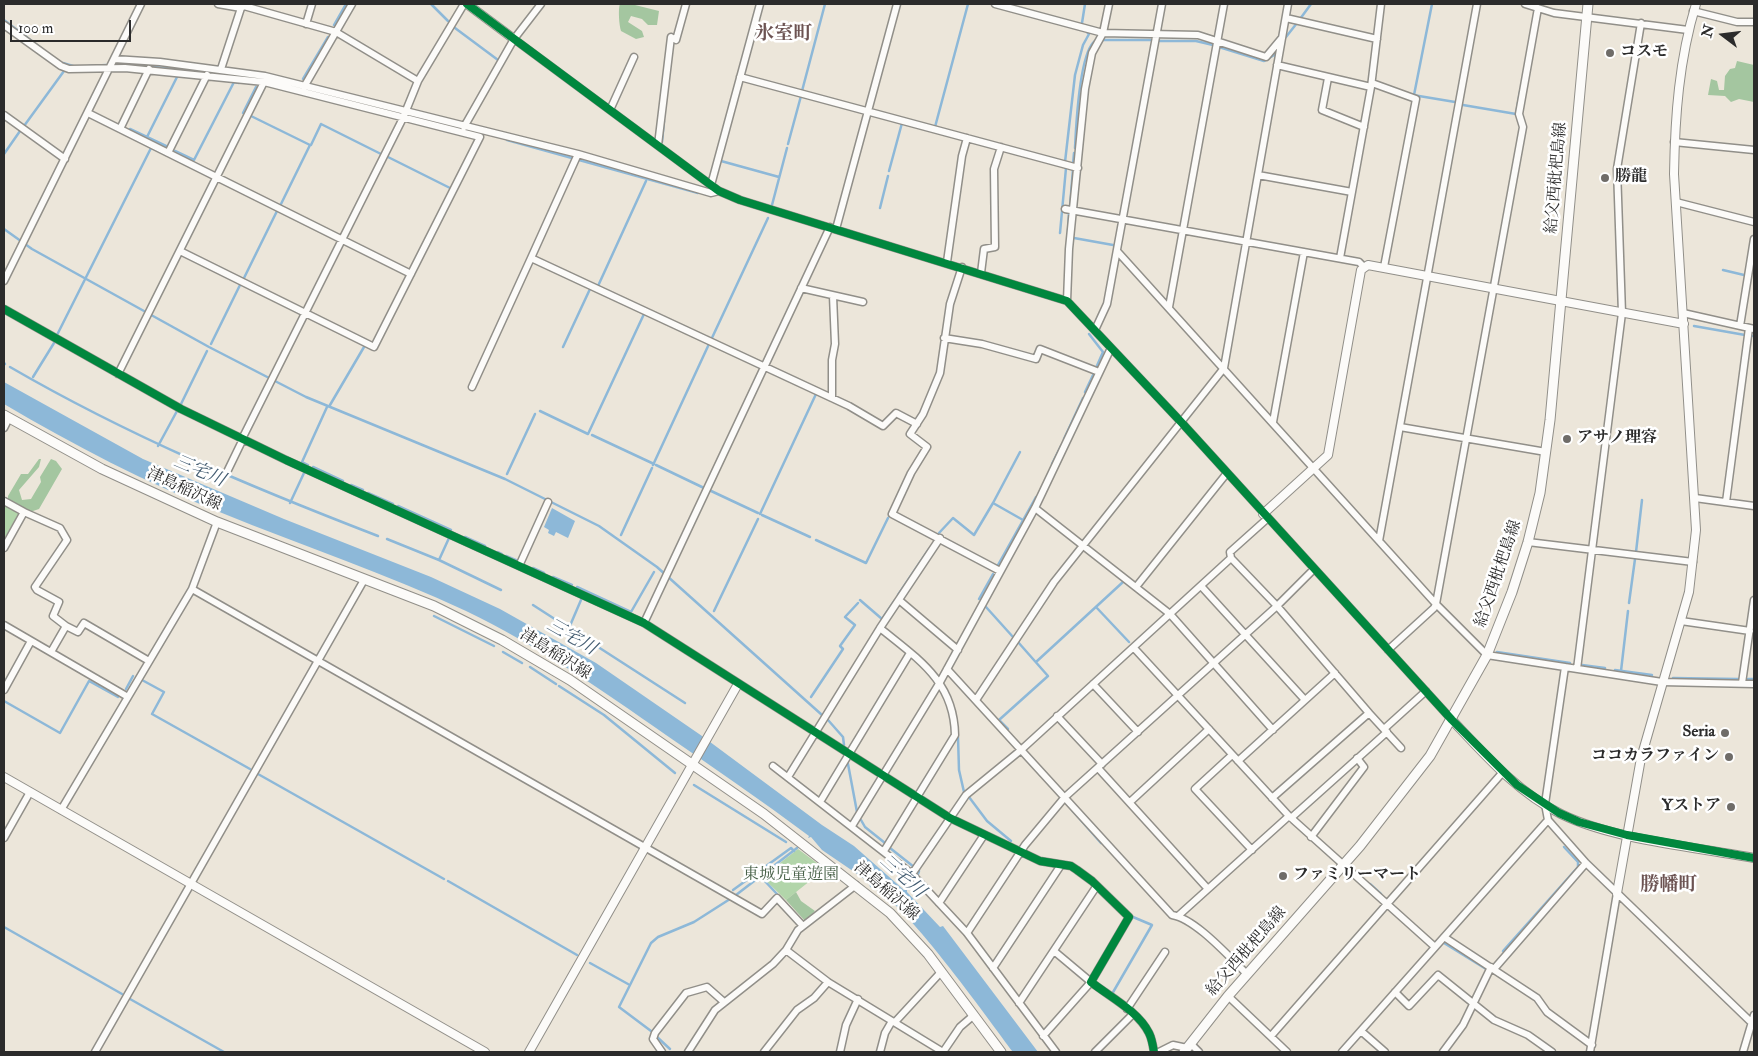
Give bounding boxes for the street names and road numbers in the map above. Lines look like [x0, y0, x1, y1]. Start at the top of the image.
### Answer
street label: 給父西枇杷島線 [1543, 121, 1571, 235]
street label: 津島稲沢線 [144, 464, 224, 516]
street label: 給父西枇杷島線 [1472, 518, 1526, 630]
street label: 津島稲沢線 [516, 626, 594, 684]
street label: 津島稲沢線 [850, 859, 922, 925]
street label: 給父西枇杷島線 [1203, 903, 1291, 1001]

